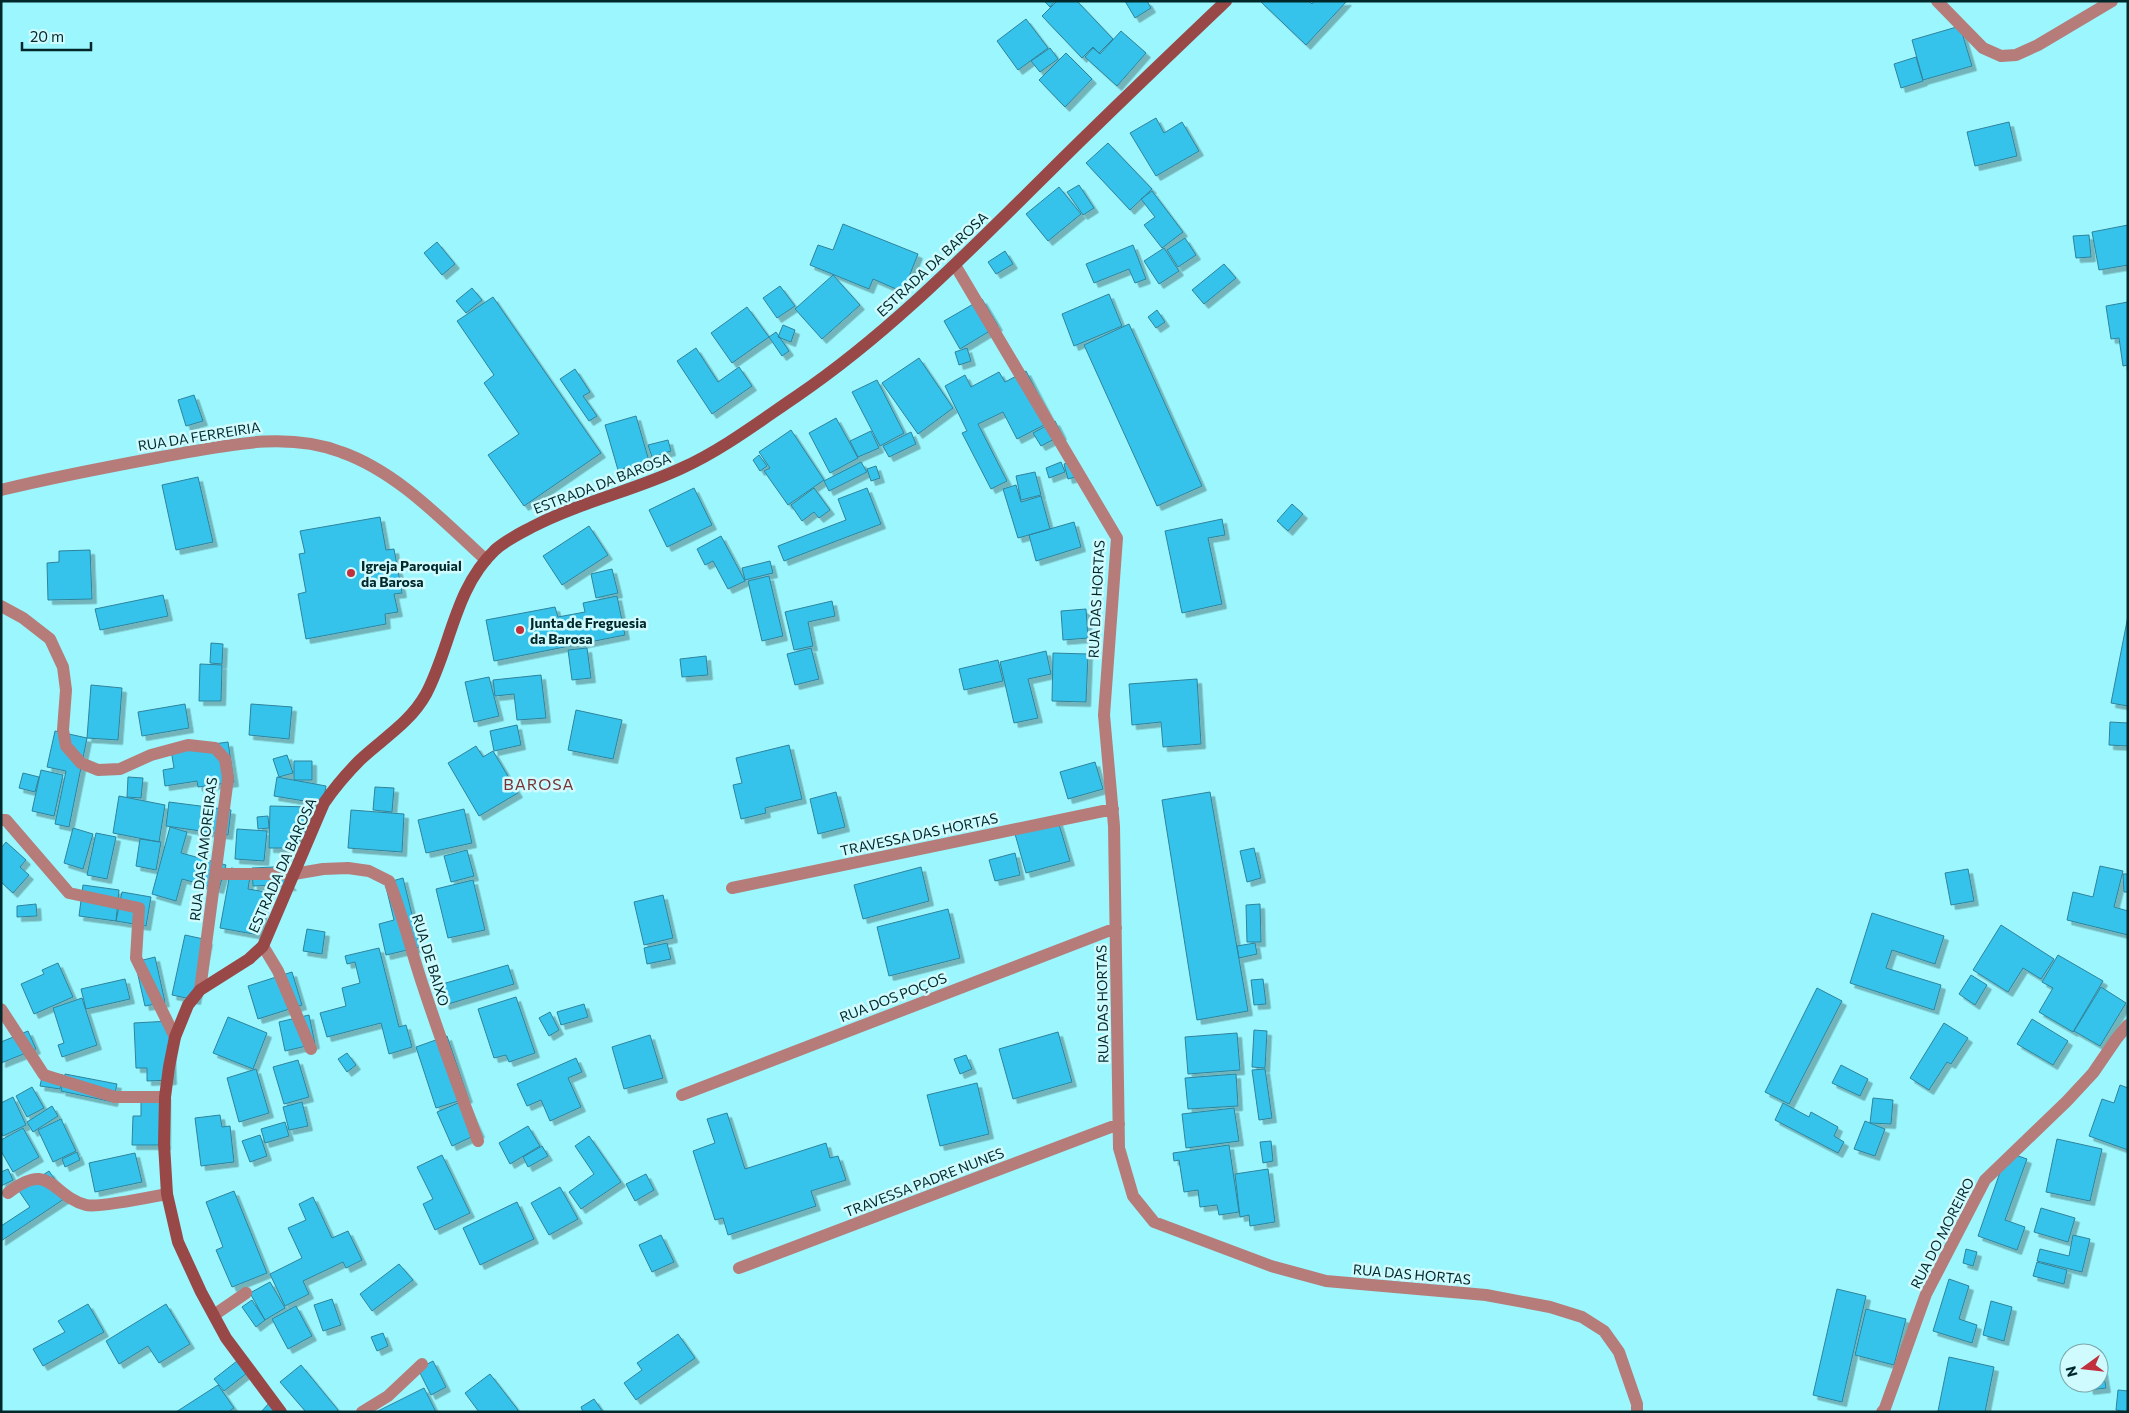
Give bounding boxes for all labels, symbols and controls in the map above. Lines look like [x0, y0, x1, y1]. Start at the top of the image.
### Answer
scale bar [22, 20, 91, 52]
text: 20 m [30, 27, 64, 45]
street label: ESTRADA DA BAROSA [873, 208, 991, 320]
street label: RUA DA FERREIRIA [137, 418, 262, 454]
street label: ESTRADA DA BAROSA [531, 449, 673, 517]
street label: RUA DAS HORTAS [1084, 539, 1108, 659]
place label: Igreja Paroquial da Barosa [361, 557, 462, 590]
marker: Igreja Paroquial da Barosa [345, 567, 357, 579]
place label: Junta de Freguesia da Barosa [530, 614, 647, 647]
marker: Junta de Freguesia da Barosa [514, 624, 526, 636]
district label: BAROSA [503, 774, 575, 793]
street label: RUA DAS AMOREIRAS [186, 776, 220, 922]
street label: ESTRADA DA BAROSA [245, 795, 320, 935]
street label: TRAVESSA DAS HORTAS [839, 809, 999, 859]
street label: RUA DE BAIXO [409, 912, 453, 1008]
street label: RUA DAS HORTAS [1092, 945, 1112, 1063]
street label: RUA DOS POÇOS [837, 969, 949, 1025]
street label: TRAVESSA PADRE NUNES [842, 1144, 1006, 1220]
street label: RUA DO MOREIRO [1907, 1175, 1977, 1291]
street label: RUA DAS HORTAS [1352, 1260, 1472, 1288]
north arrow [2059, 1343, 2109, 1393]
text: N [2061, 1364, 2081, 1379]

